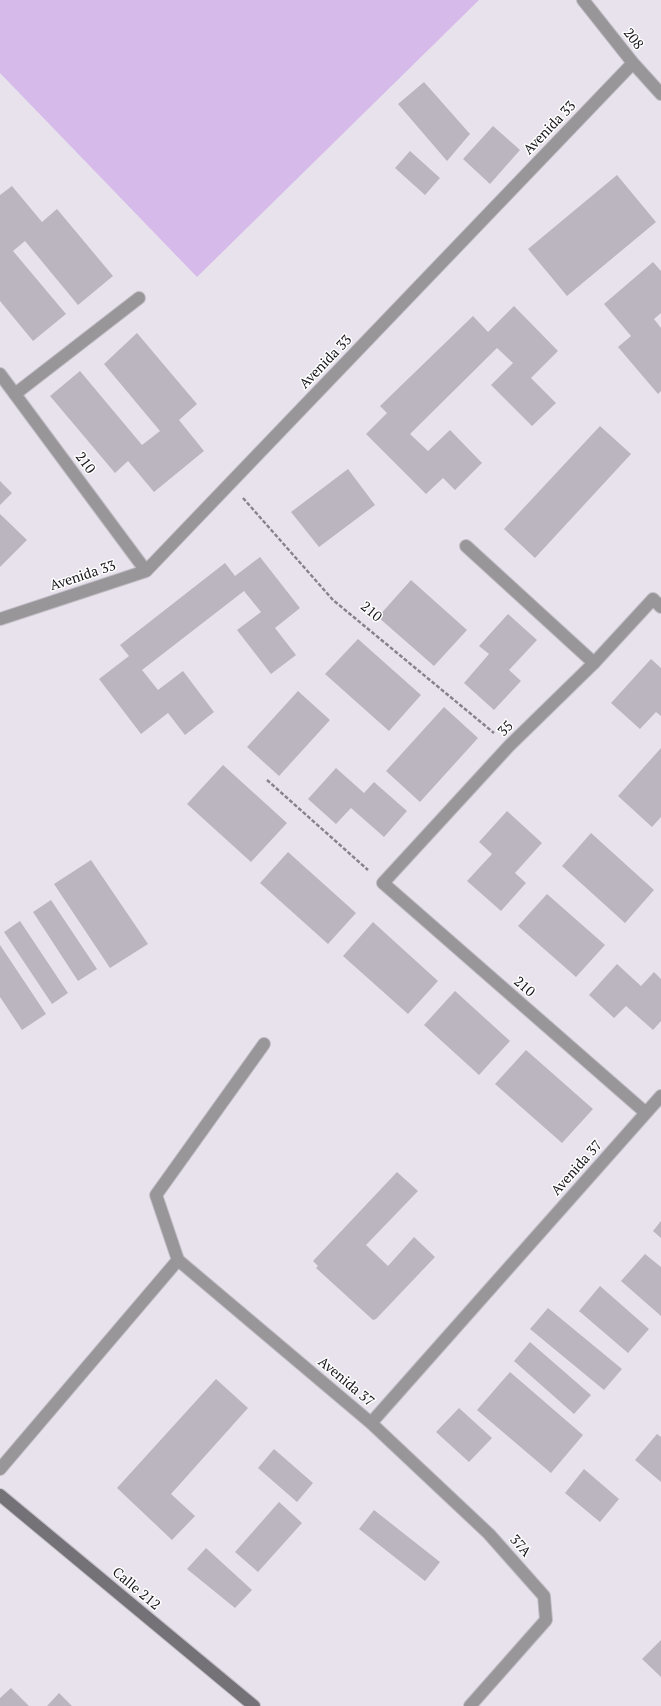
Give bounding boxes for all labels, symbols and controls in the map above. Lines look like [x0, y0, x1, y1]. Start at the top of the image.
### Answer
street label: 208 [619, 25, 647, 53]
street label: Avenida 33 [520, 98, 580, 158]
street label: Avenida 33 [296, 332, 356, 392]
street label: 210 [72, 449, 98, 477]
street label: Avenida 33 [48, 557, 118, 595]
street label: 210 [357, 598, 385, 626]
street label: 35 [495, 718, 517, 740]
street label: 210 [510, 973, 538, 1001]
street label: Avenida 37 [548, 1137, 606, 1199]
street label: Avenida 37 [315, 1354, 377, 1410]
street label: 37A [506, 1532, 534, 1560]
street label: Calle 212 [109, 1564, 163, 1614]

